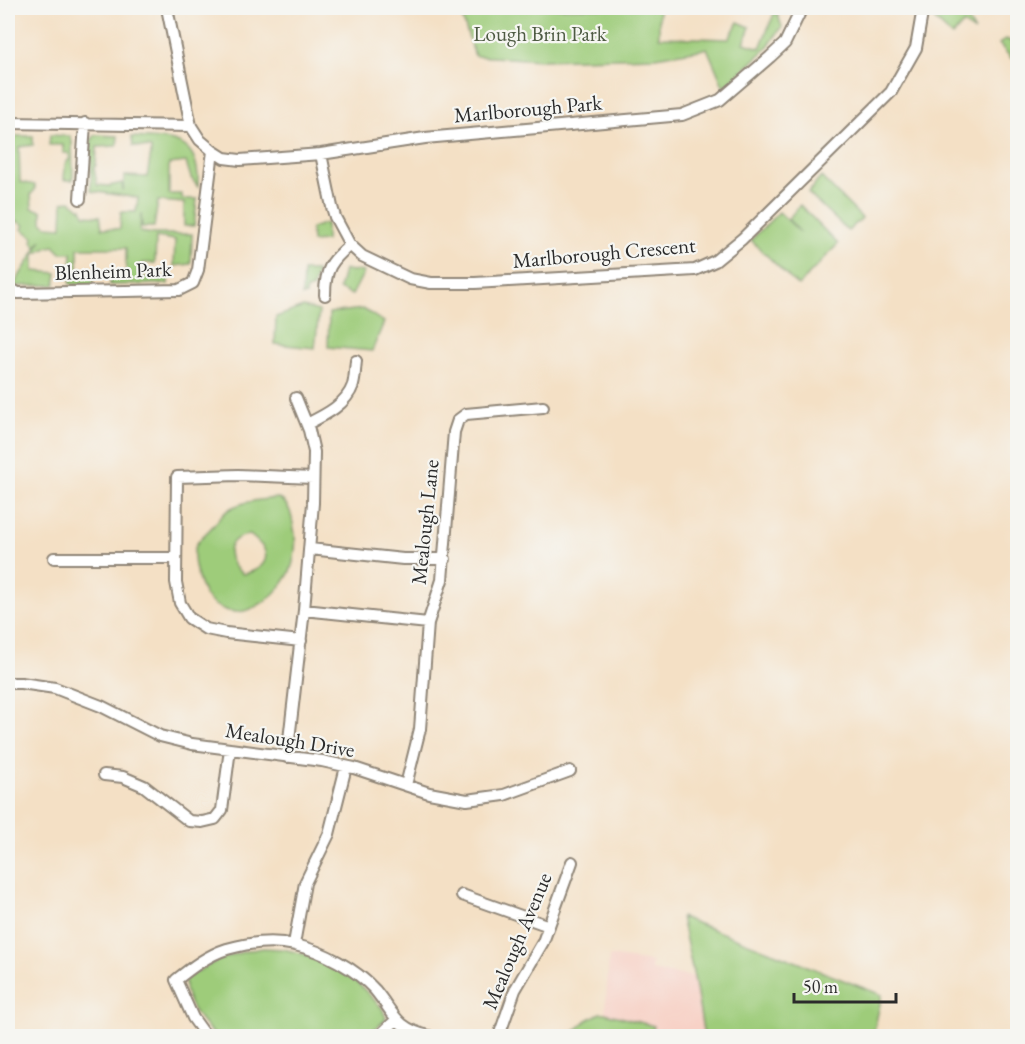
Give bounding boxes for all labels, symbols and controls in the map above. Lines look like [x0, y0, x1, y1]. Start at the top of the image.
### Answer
park label: Lough Brin Park [473, 20, 608, 47]
street label: Marlborough Park [453, 88, 604, 128]
street label: Marlborough Crescent [511, 231, 697, 274]
street label: Blenheim Park [54, 255, 173, 286]
street label: Mealough Lane [405, 458, 444, 586]
street label: Mealough Drive [223, 716, 357, 763]
street label: Mealough Avenue [476, 868, 557, 1013]
scale bar [794, 966, 896, 1004]
text: 50 m [803, 975, 838, 998]

